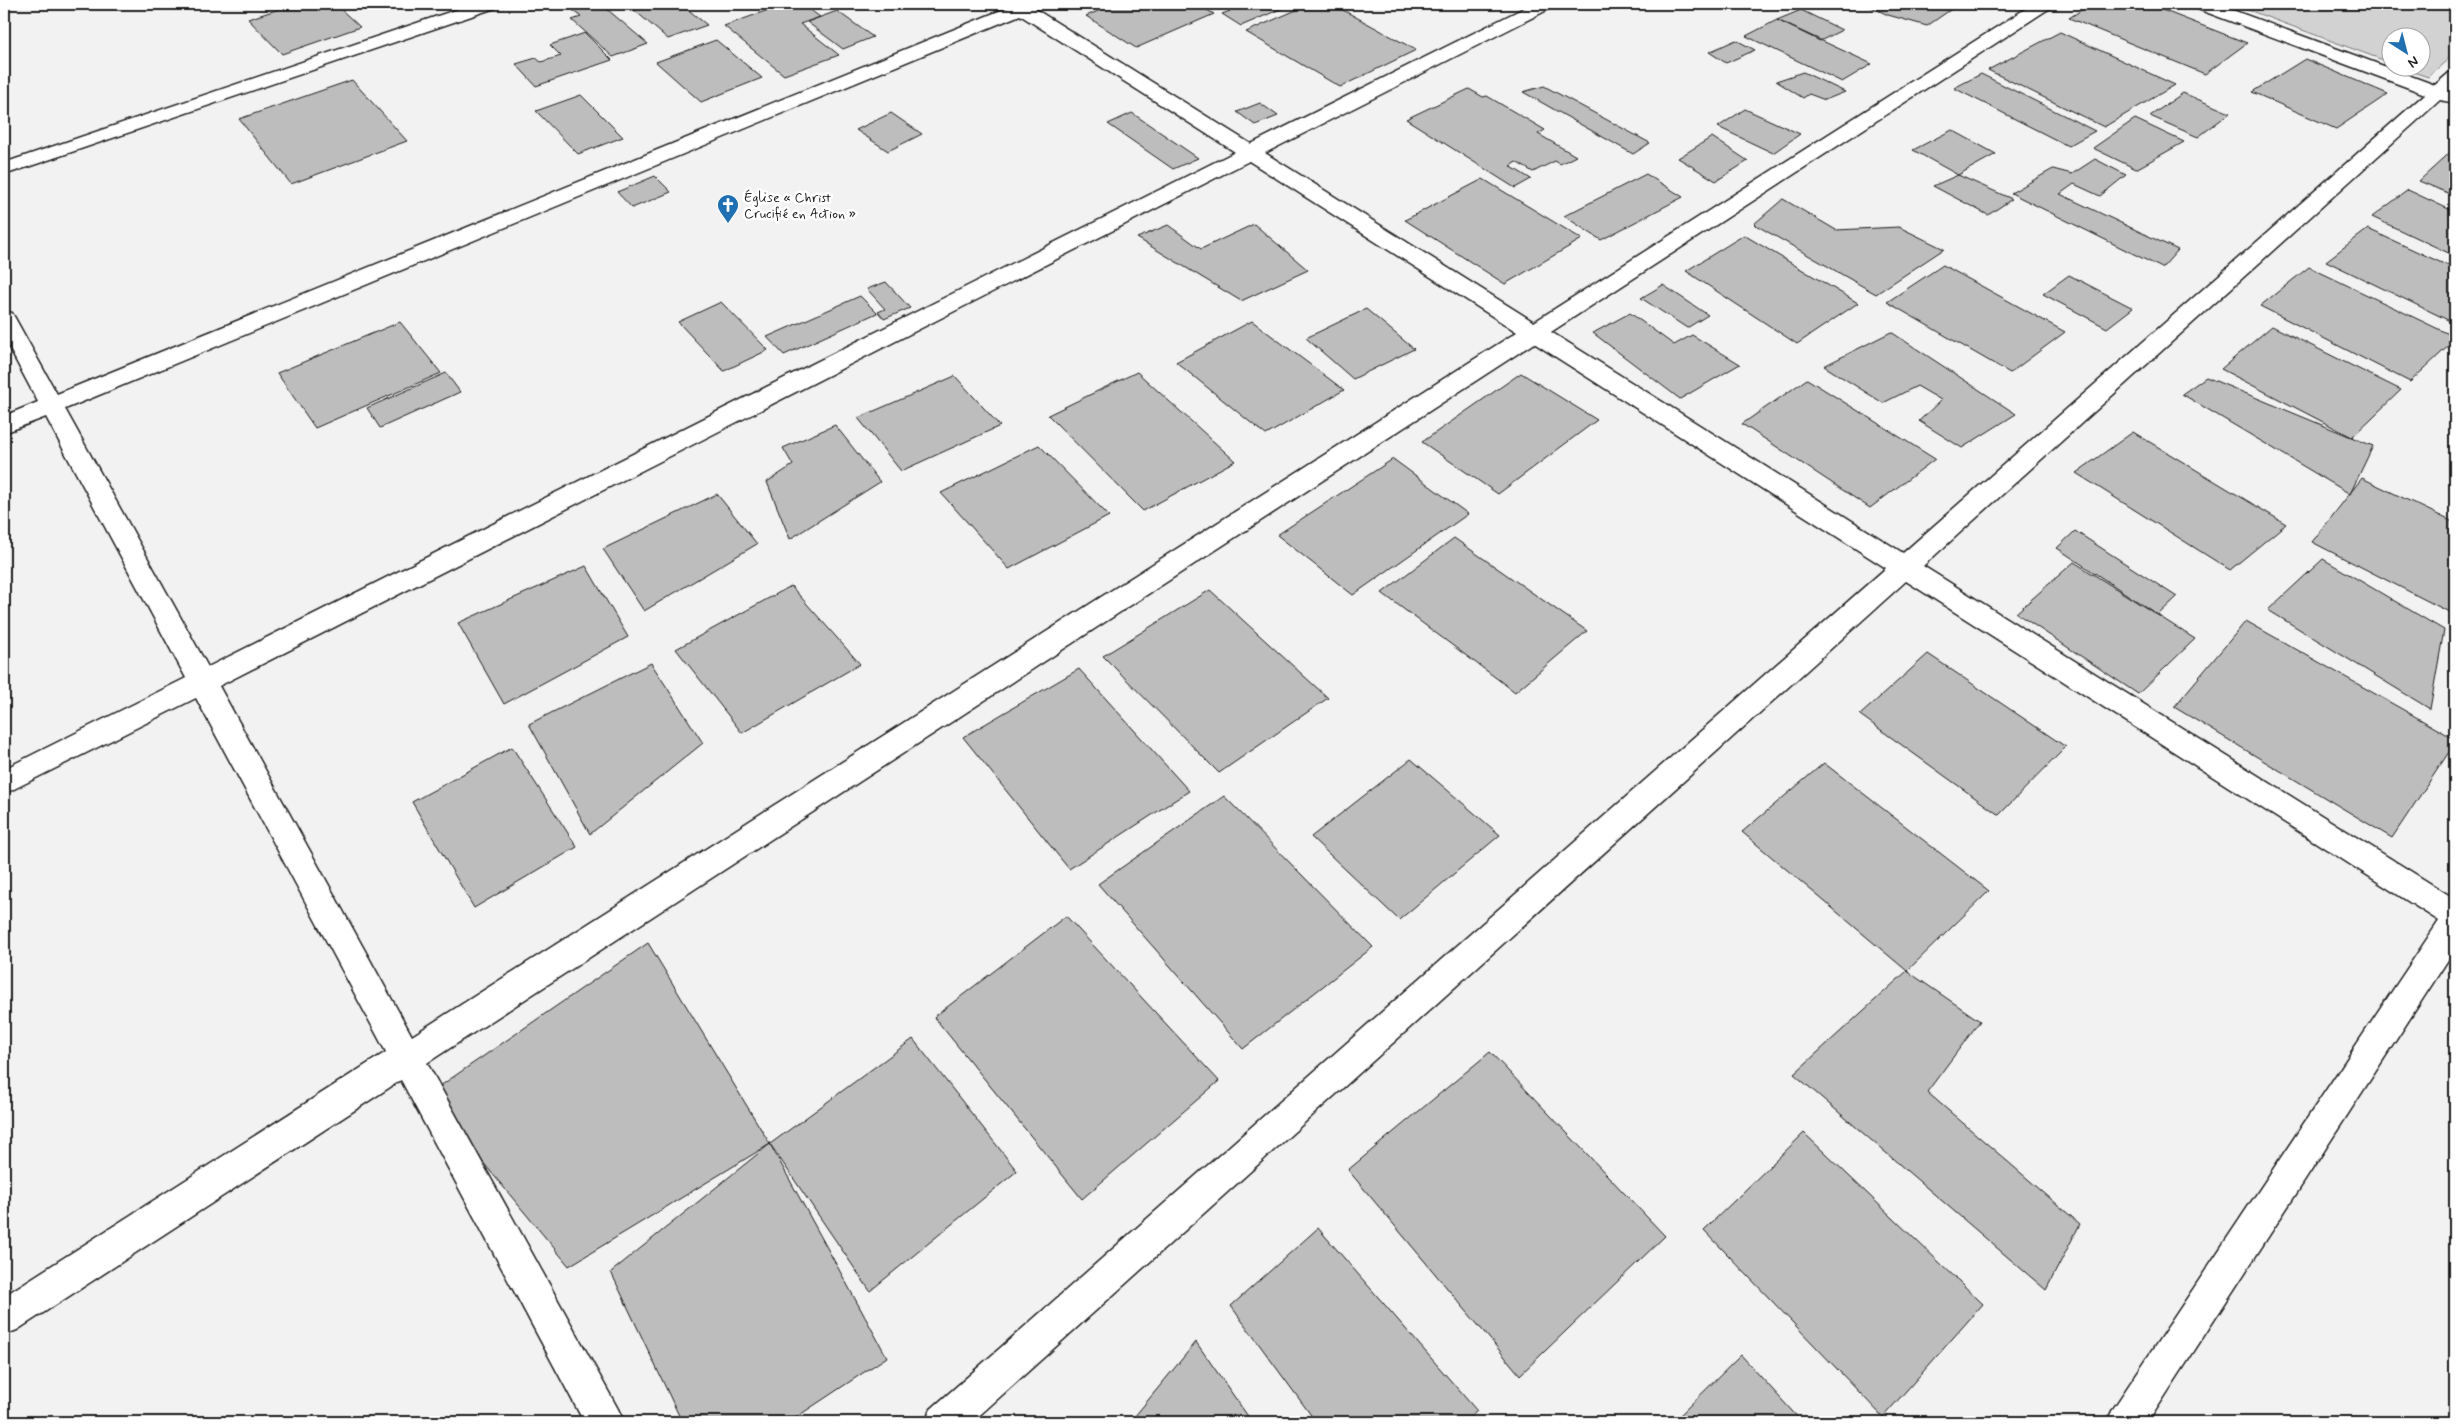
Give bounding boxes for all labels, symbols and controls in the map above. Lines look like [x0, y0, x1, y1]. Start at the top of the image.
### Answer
north arrow [2382, 28, 2432, 78]
text: N [2404, 52, 2422, 72]
place label: Église « Christ Crucifié en Action » [744, 189, 856, 223]
church icon: Église « Christ Crucifié en Action » [716, 193, 740, 224]

